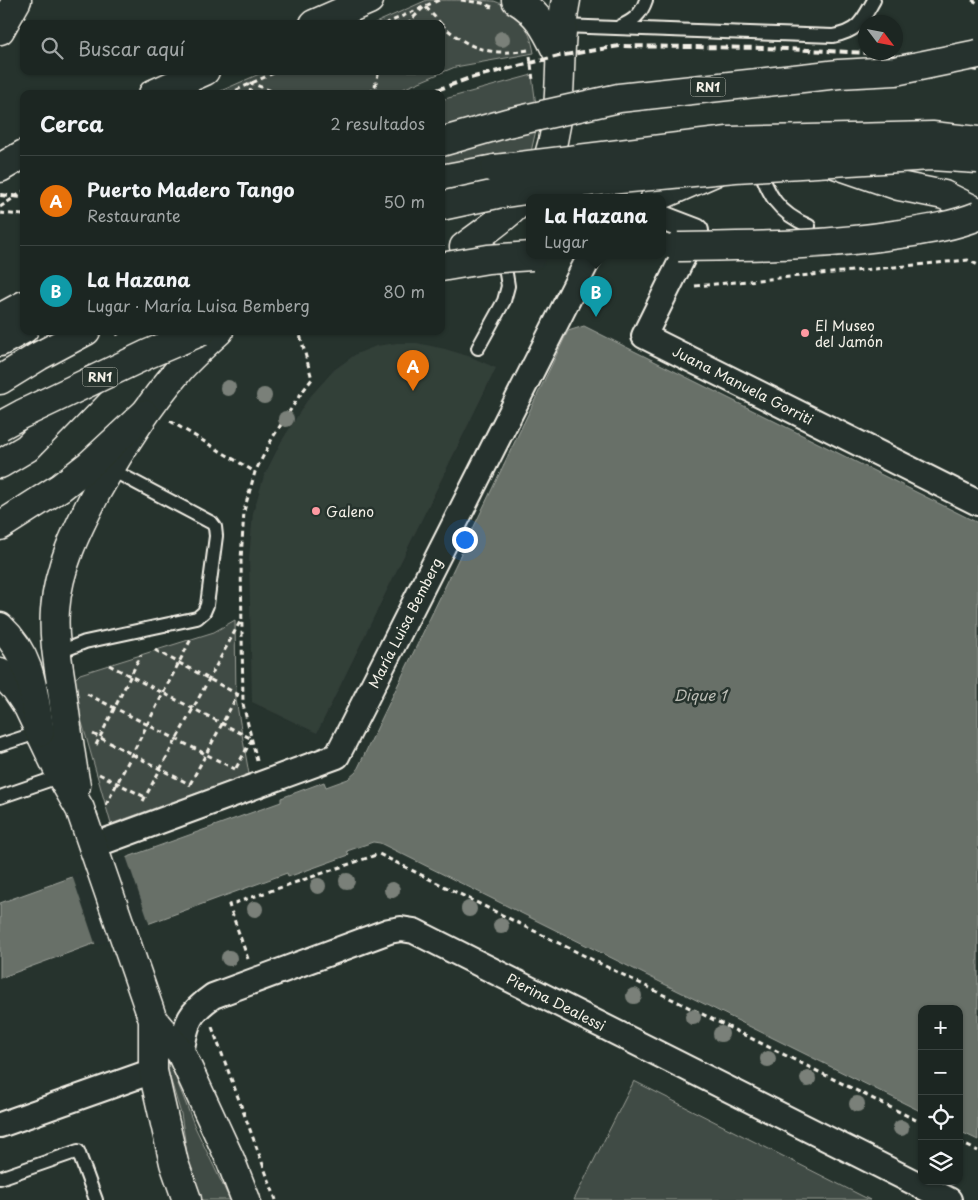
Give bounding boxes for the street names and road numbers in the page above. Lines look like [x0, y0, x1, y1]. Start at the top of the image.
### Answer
road number: RN1 [690, 77, 726, 96]
street label: Juana Manuela Gorriti [669, 340, 817, 430]
road number: RN1 [82, 368, 118, 387]
street label: María Luisa Bemberg [363, 554, 447, 692]
street label: Pierina Dealessi [503, 968, 609, 1036]

